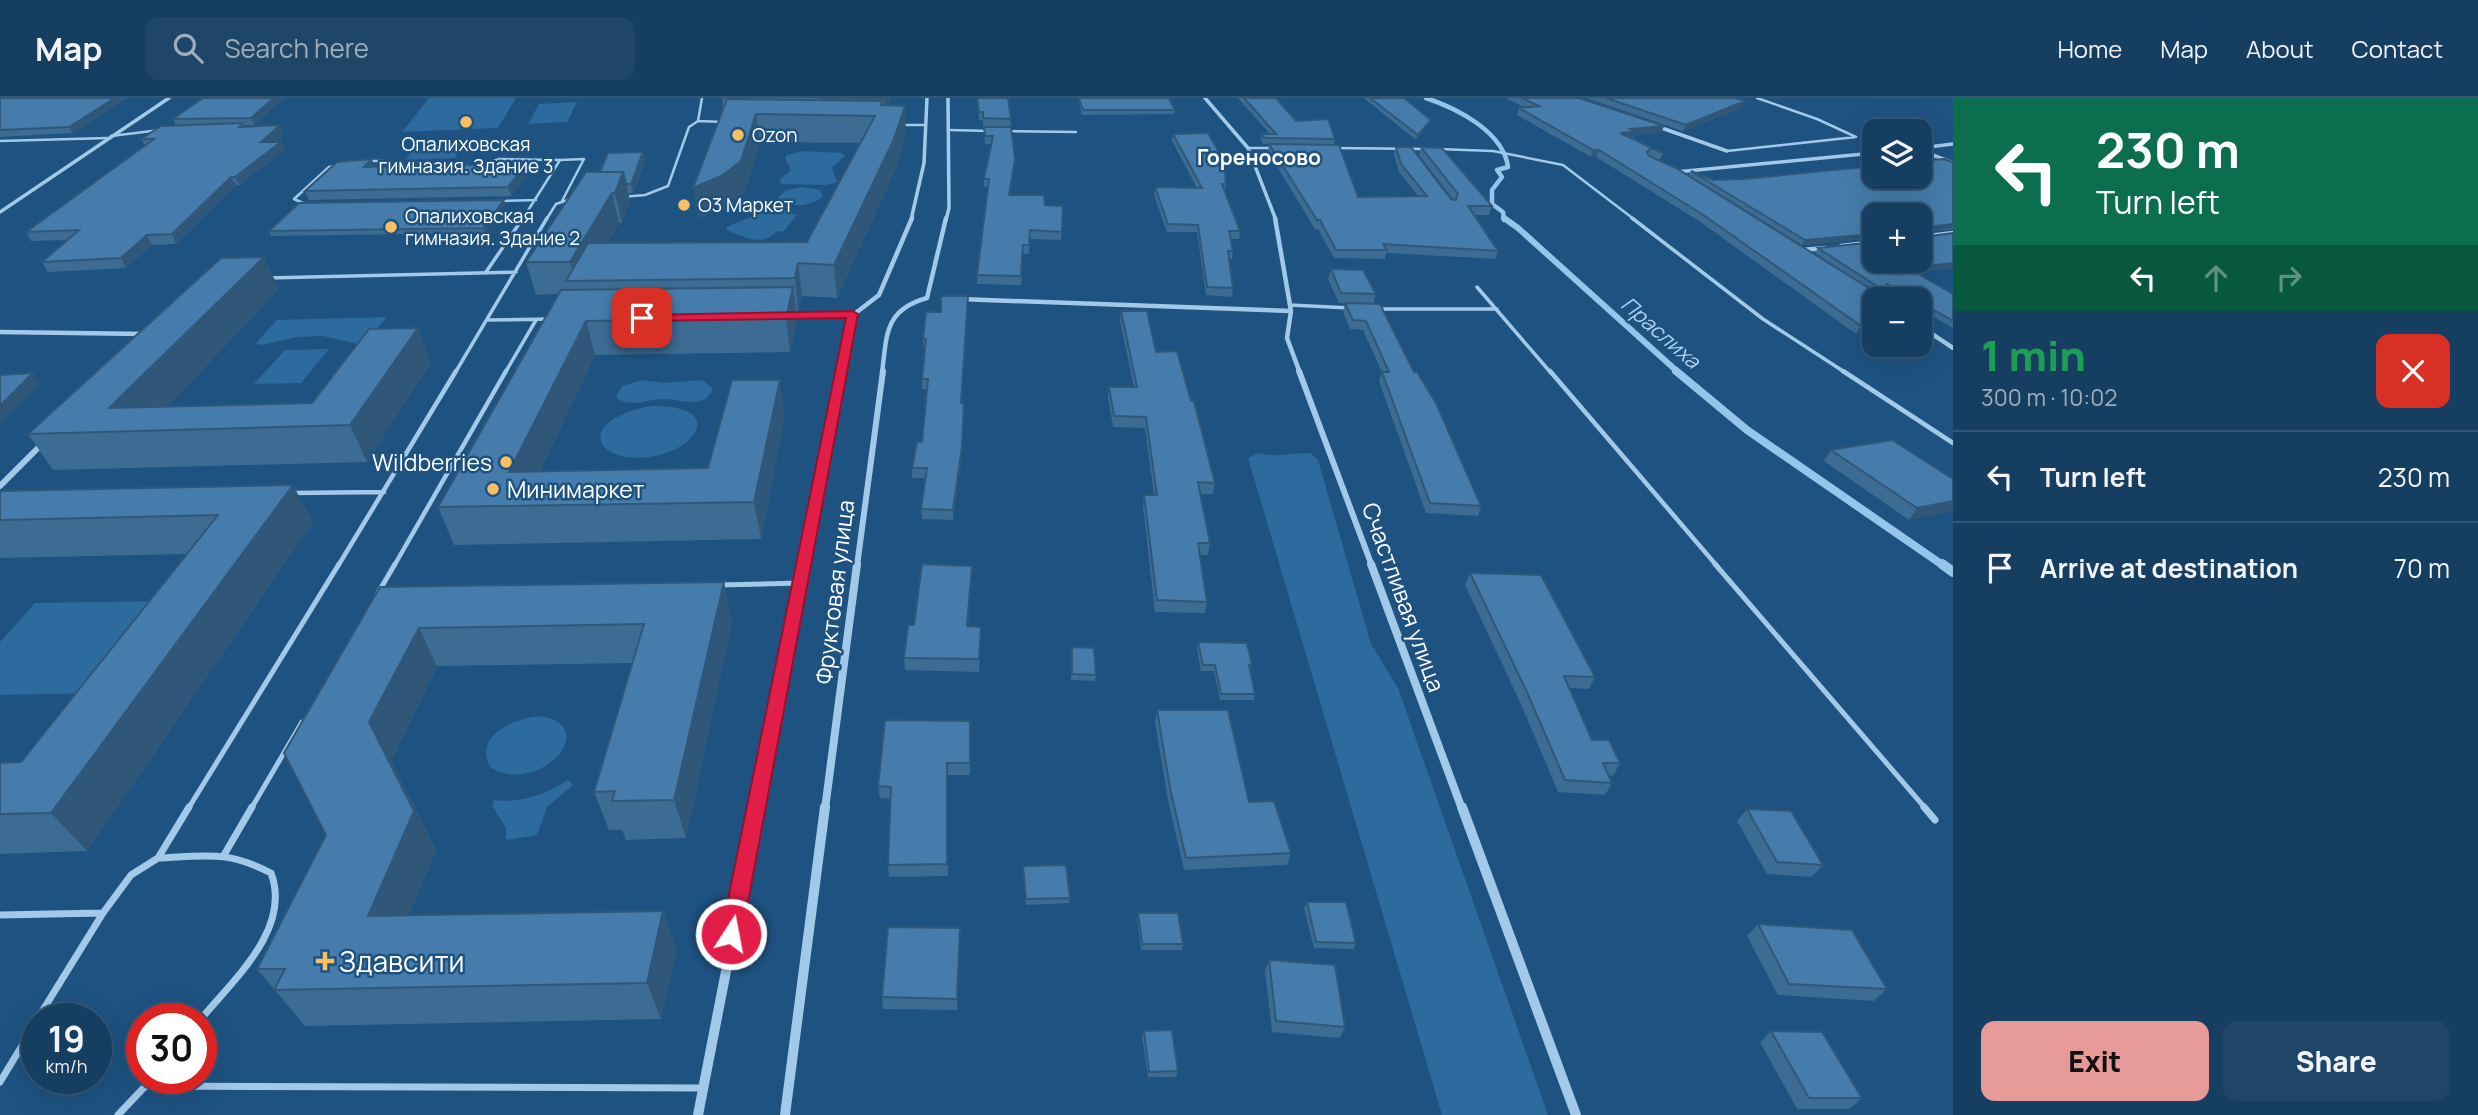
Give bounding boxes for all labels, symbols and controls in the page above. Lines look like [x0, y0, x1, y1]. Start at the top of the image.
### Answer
search box [145, 17, 635, 80]
text: Map [35, 26, 103, 71]
icon: search [169, 29, 207, 67]
text: Search here [225, 30, 369, 66]
text: Home [2057, 32, 2122, 65]
text: Map [2160, 32, 2208, 65]
text: About [2246, 32, 2314, 65]
text: Contact [2352, 32, 2443, 65]
marker: Опалиховская гимназия. Здание 3 [458, 114, 474, 130]
text: 230 m [2096, 116, 2240, 183]
map controls [1862, 119, 1932, 357]
button: layers [1862, 119, 1932, 189]
place label: Ozon [752, 122, 798, 148]
icon: left [1981, 126, 2072, 217]
marker: Ozon [730, 127, 746, 143]
place label: Опалиховская гимназия. Здание 3 [379, 131, 553, 179]
district label: Гореносово [1197, 143, 1321, 171]
text: Turn left [2096, 180, 2220, 224]
place label: О3 Маркет [698, 192, 794, 218]
marker: О3 Маркет [676, 197, 692, 213]
place label: Опалиховская гимназия. Здание 2 [405, 203, 580, 251]
button: + [1862, 203, 1932, 273]
marker: Опалиховская гимназия. Здание 2 [383, 219, 399, 235]
icon: left [2124, 259, 2162, 297]
icon: ahead [2197, 259, 2235, 297]
icon: right [2270, 259, 2308, 297]
button: − [1862, 287, 1932, 357]
pin [612, 288, 672, 348]
water label: Праслиха [1615, 290, 1708, 375]
icon: arrive [623, 299, 661, 337]
text: 1 min [1981, 326, 2086, 384]
button: close [2376, 334, 2450, 408]
text: 300 m · 10:02 [1981, 381, 2117, 413]
place label: Wildberries [372, 446, 492, 478]
marker: Wildberries [498, 454, 514, 470]
icon: left [1981, 458, 2019, 496]
text: Turn left [2040, 459, 2147, 495]
text: 230 m [2378, 459, 2450, 495]
place label: Минимаркет [507, 473, 645, 505]
marker: Минимаркет [485, 481, 501, 497]
street label: Фруктовая улица [807, 498, 861, 686]
street label: Счастливая улица [1355, 498, 1453, 696]
icon: arrive [1981, 549, 2019, 587]
text: Arrive at destination [2040, 550, 2298, 586]
text: 70 m [2394, 550, 2450, 586]
position arrow [694, 897, 768, 971]
place label: Здавсити [339, 942, 465, 980]
marker: Здавсити [317, 953, 333, 969]
speed limit sign: 30 [126, 1003, 217, 1094]
text: 19 [48, 1015, 85, 1063]
button: Exit [1981, 1021, 2209, 1101]
button: Share [2223, 1021, 2450, 1101]
text: km/h [46, 1054, 87, 1078]

